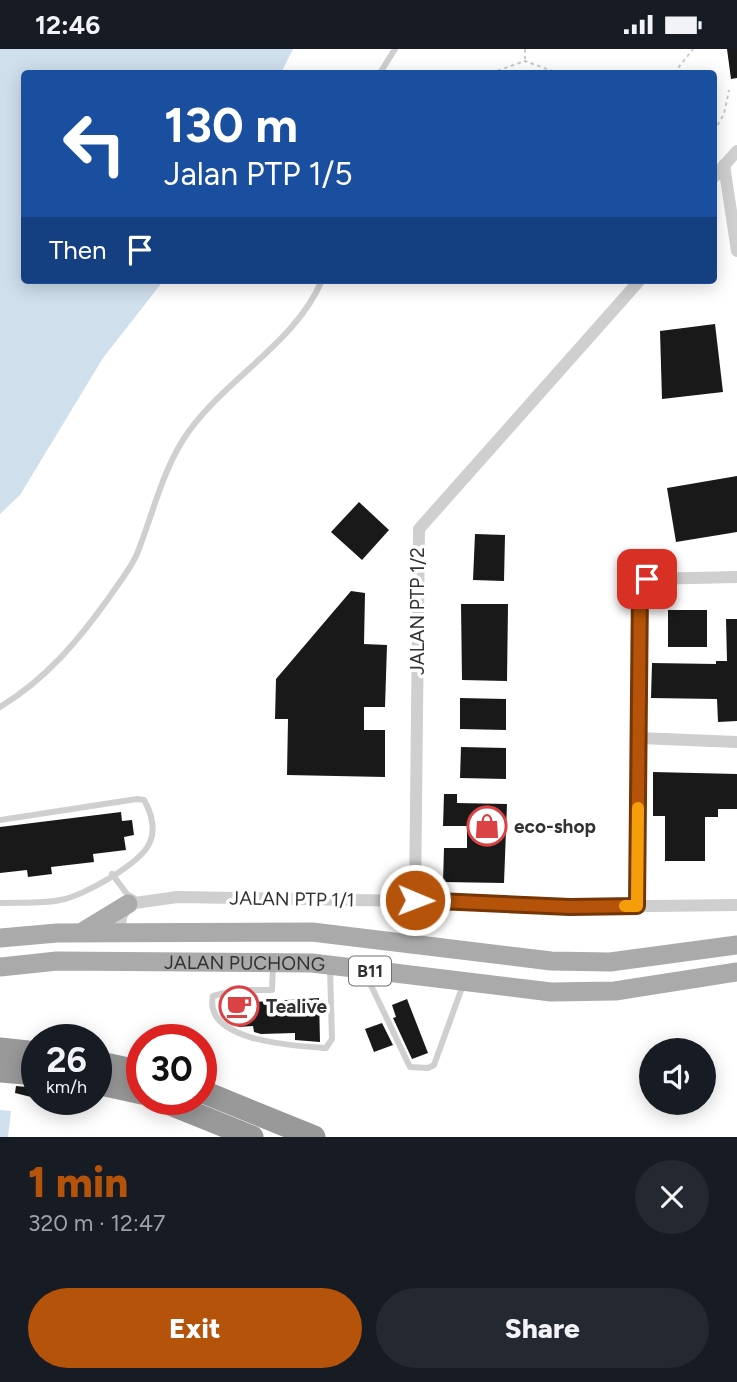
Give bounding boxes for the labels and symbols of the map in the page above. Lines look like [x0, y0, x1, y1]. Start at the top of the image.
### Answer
street label: JALAN PTP 1/2 [406, 547, 429, 675]
pin [617, 549, 677, 609]
shop icon: eco-shop [466, 805, 508, 847]
place label: eco-shop [514, 815, 596, 838]
position arrow [378, 863, 452, 937]
street label: JALAN PTP 1/1 [229, 886, 355, 912]
street label: JALAN PUCHONG [164, 950, 327, 976]
road number: B11 [349, 957, 391, 986]
cafe icon: Tealive [218, 985, 260, 1027]
place label: Tealive [266, 995, 327, 1018]
speed limit sign: 30 [126, 1024, 217, 1115]

